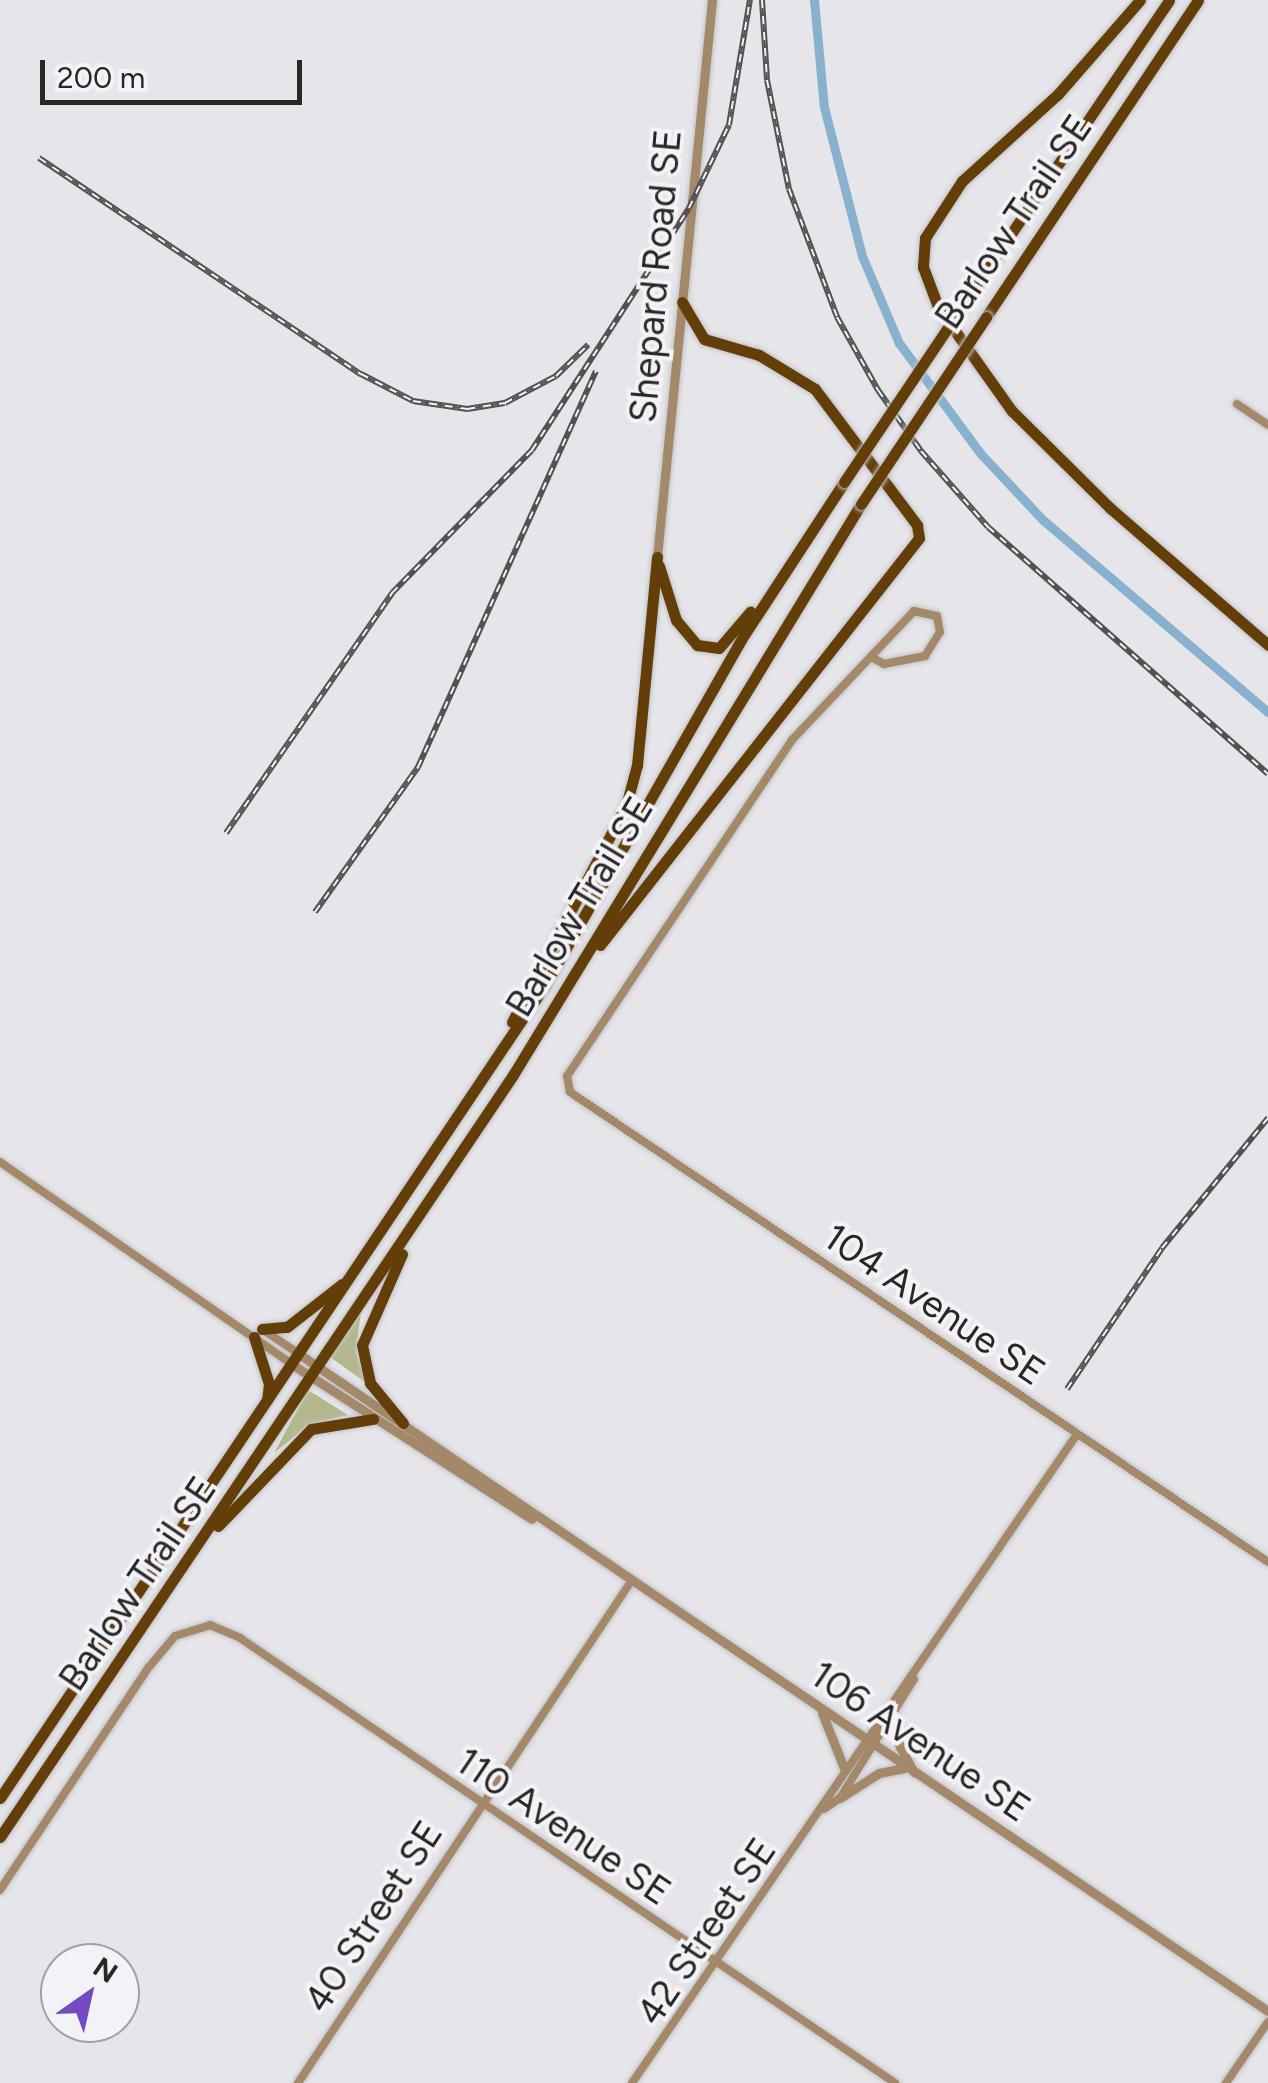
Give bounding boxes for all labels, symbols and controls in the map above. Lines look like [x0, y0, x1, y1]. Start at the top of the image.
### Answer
scale bar [45, 40, 308, 102]
text: 200 m [57, 59, 145, 96]
street label: Barlow Trail SE [926, 106, 1102, 338]
street label: Shepard Road SE [620, 127, 692, 425]
street label: Barlow Trail SE [497, 789, 663, 1025]
street label: 104 Avenue SE [815, 1214, 1053, 1396]
street label: Barlow Trail SE [50, 1468, 226, 1700]
street label: 106 Avenue SE [802, 1652, 1038, 1832]
street label: 110 Avenue SE [447, 1739, 679, 1915]
street label: 40 Street SE [295, 1813, 453, 2021]
street label: 42 Street SE [628, 1830, 786, 2034]
north arrow [40, 1943, 140, 2043]
text: N [87, 1950, 124, 1990]

